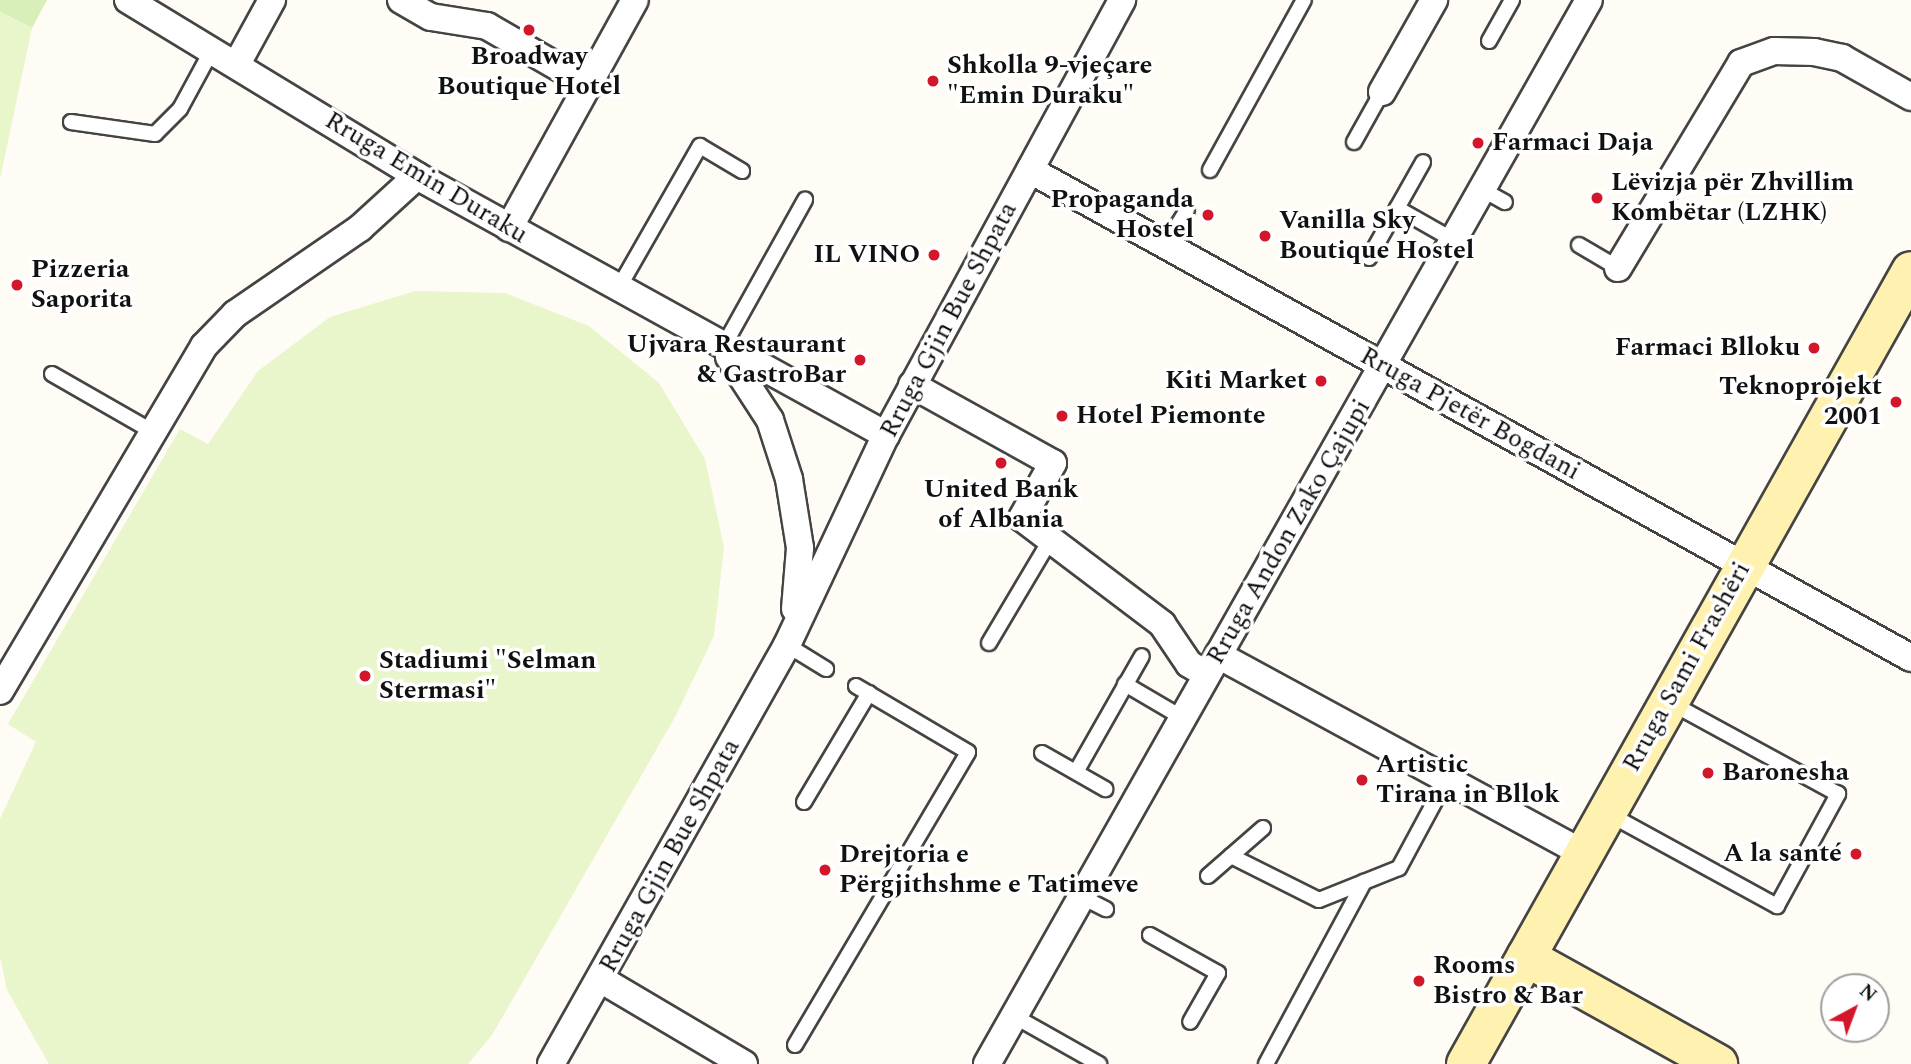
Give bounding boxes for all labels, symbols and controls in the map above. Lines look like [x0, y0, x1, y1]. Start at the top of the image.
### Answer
marker: Broadway Boutique Hotel [521, 22, 537, 38]
place label: Broadway Boutique Hotel [437, 41, 621, 102]
place label: Shkolla 9-vjeçare "Emin Duraku" [947, 50, 1152, 112]
marker: Shkolla 9-vjeçare "Emin Duraku" [925, 73, 941, 89]
street label: Rruga Emin Duraku [319, 105, 533, 251]
place label: Farmaci Daja [1492, 127, 1653, 159]
marker: Farmaci Daja [1470, 135, 1486, 151]
place label: Lëvizja për Zhvillim Kombëtar (LZHK) [1611, 167, 1854, 228]
place label: Propaganda Hostel [1050, 184, 1194, 246]
marker: Lëvizja për Zhvillim Kombëtar (LZHK) [1589, 190, 1605, 206]
street label: Rruga Gjin Bue Shpata [874, 197, 1024, 443]
place label: Vanilla Sky Boutique Hostel [1279, 205, 1474, 266]
marker: Propaganda Hostel [1200, 207, 1216, 223]
marker: Vanilla Sky Boutique Hostel [1257, 228, 1273, 244]
place label: IL VINO [814, 239, 920, 271]
marker: IL VINO [926, 247, 942, 263]
place label: Pizzeria Saporita [31, 254, 133, 316]
marker: Pizzeria Saporita [9, 277, 25, 293]
place label: Ujvara Restaurant & GastroBar [626, 329, 846, 390]
place label: Farmaci Blloku [1615, 332, 1800, 364]
marker: Farmaci Blloku [1806, 340, 1822, 356]
street label: Rruga Pjetër Bogdani [1354, 341, 1586, 487]
marker: Ujvara Restaurant & GastroBar [852, 352, 868, 368]
place label: Kiti Market [1165, 365, 1307, 397]
place label: Teknoprojekt 2001 [1719, 371, 1882, 432]
marker: Kiti Market [1313, 373, 1329, 389]
street label: Rruga Andon Zako Çajupi [1200, 394, 1378, 670]
marker: Teknoprojekt 2001 [1888, 394, 1904, 410]
place label: Hotel Piemonte [1076, 400, 1266, 432]
marker: Hotel Piemonte [1054, 408, 1070, 424]
marker: United Bank of Albania [993, 455, 1009, 471]
place label: United Bank of Albania [924, 474, 1078, 536]
street label: Rruga Sami Frashëri [1616, 557, 1758, 777]
place label: Stadiumi "Selman Stermasi" [379, 645, 596, 706]
marker: Stadiumi "Selman Stermasi" [357, 668, 373, 684]
street label: Rruga Gjin Bue Shpata [593, 734, 747, 978]
place label: Artistic Tirana in Bllok [1376, 749, 1560, 810]
place label: Baronesha [1722, 757, 1849, 789]
marker: Baronesha [1700, 765, 1716, 781]
marker: Artistic Tirana in Bllok [1354, 772, 1370, 788]
place label: A la santé [1723, 838, 1842, 870]
place label: Drejtoria e Përgjithshme e Tatimeve [839, 839, 1139, 900]
marker: A la santé [1848, 846, 1864, 862]
marker: Drejtoria e Përgjithshme e Tatimeve [817, 862, 833, 878]
place label: Rooms Bistro & Bar [1433, 950, 1583, 1012]
marker: Rooms Bistro & Bar [1411, 973, 1427, 989]
north arrow [1820, 973, 1890, 1043]
text: N [1852, 977, 1883, 1009]

